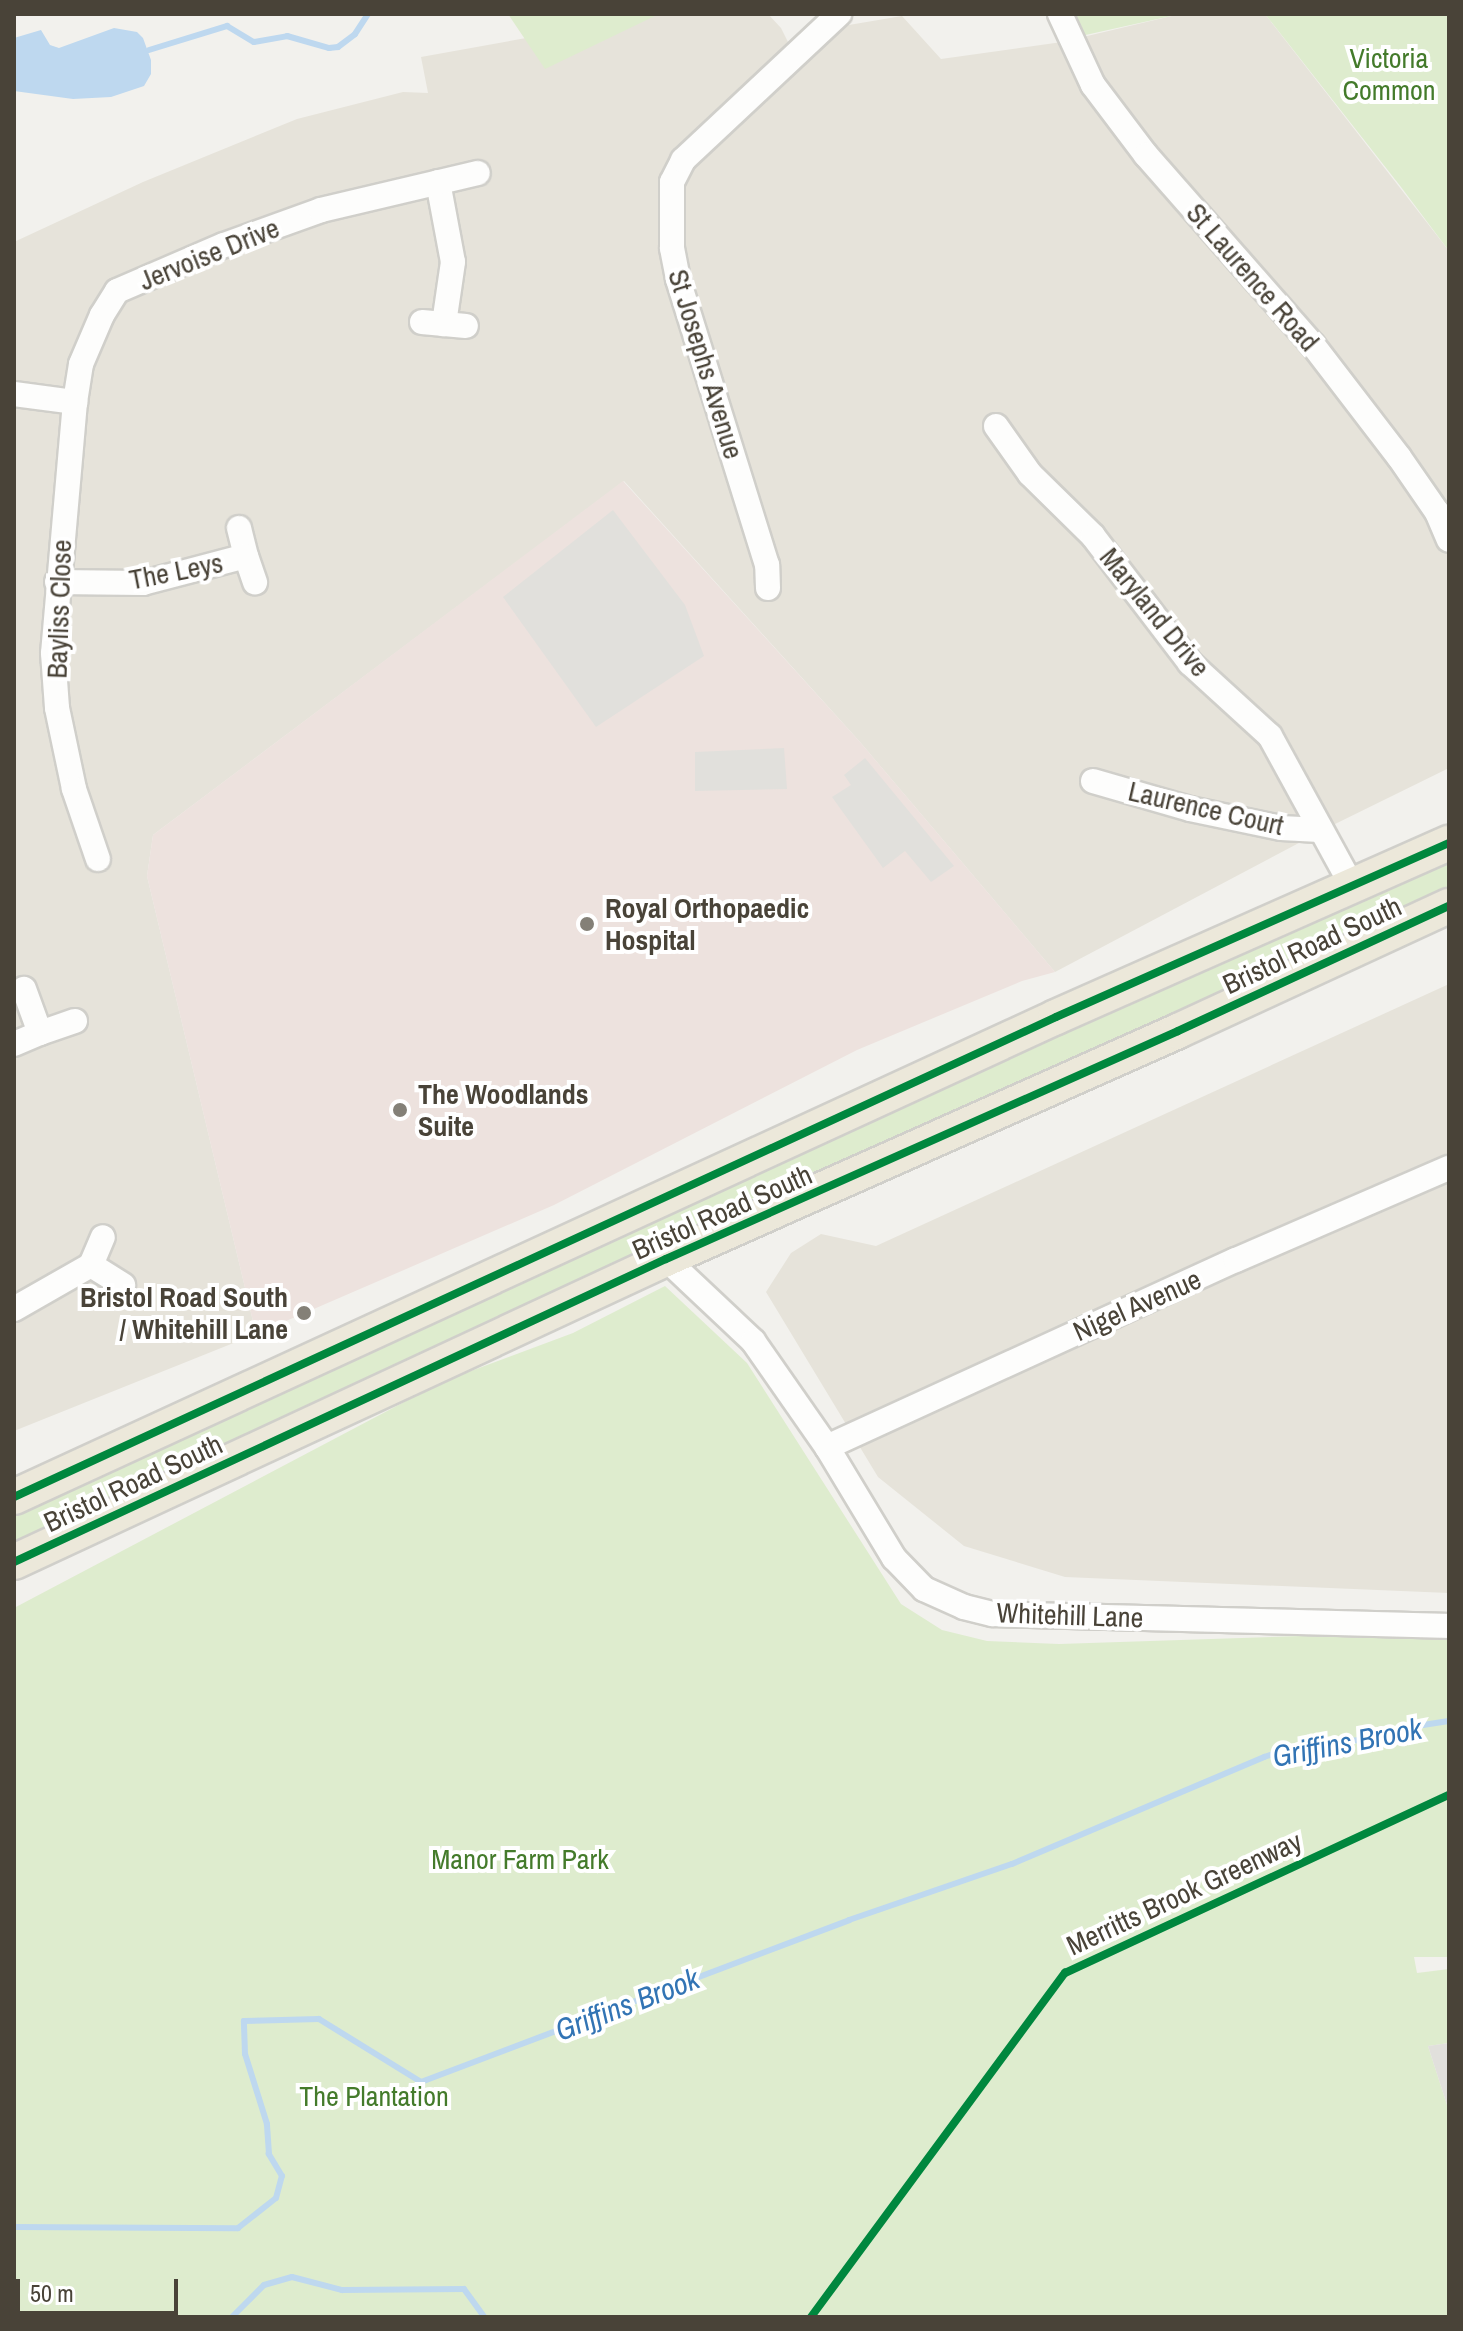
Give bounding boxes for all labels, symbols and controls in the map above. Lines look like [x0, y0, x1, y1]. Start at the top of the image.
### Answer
park label: Victoria Common [1342, 41, 1436, 107]
street label: St Laurence Road [1180, 196, 1326, 358]
street label: Jervoise Drive [134, 211, 284, 297]
street label: St Josephs Avenue [661, 265, 751, 463]
street label: Bayliss Close [40, 539, 78, 679]
street label: Maryland Drive [1093, 541, 1217, 683]
street label: The Leys [126, 545, 226, 597]
street label: Laurence Court [1125, 774, 1287, 842]
street label: Bristol Road South [1218, 889, 1406, 1001]
place label: Royal Orthopaedic Hospital [605, 891, 809, 957]
marker: Royal Orthopaedic Hospital [576, 913, 598, 935]
place label: The Woodlands Suite [418, 1077, 589, 1143]
marker: The Woodlands Suite [389, 1099, 411, 1121]
street label: Bristol Road South [627, 1157, 817, 1267]
street label: Nigel Avenue [1067, 1262, 1207, 1348]
place label: Bristol Road South / Whitehill Lane [80, 1280, 288, 1346]
marker: Bristol Road South / Whitehill Lane [295, 1304, 313, 1322]
street label: Bristol Road South [39, 1427, 227, 1539]
street label: Whitehill Lane [996, 1596, 1144, 1634]
water label: Griffins Brook [1269, 1710, 1425, 1774]
street label: Merritts Brook Greenway [1061, 1824, 1307, 1962]
park label: Manor Farm Park [431, 1842, 609, 1876]
water label: Griffins Brook [550, 1960, 704, 2048]
park label: The Plantation [299, 2079, 449, 2113]
scale bar [20, 2263, 182, 2313]
text: 50 m [30, 2277, 74, 2309]

